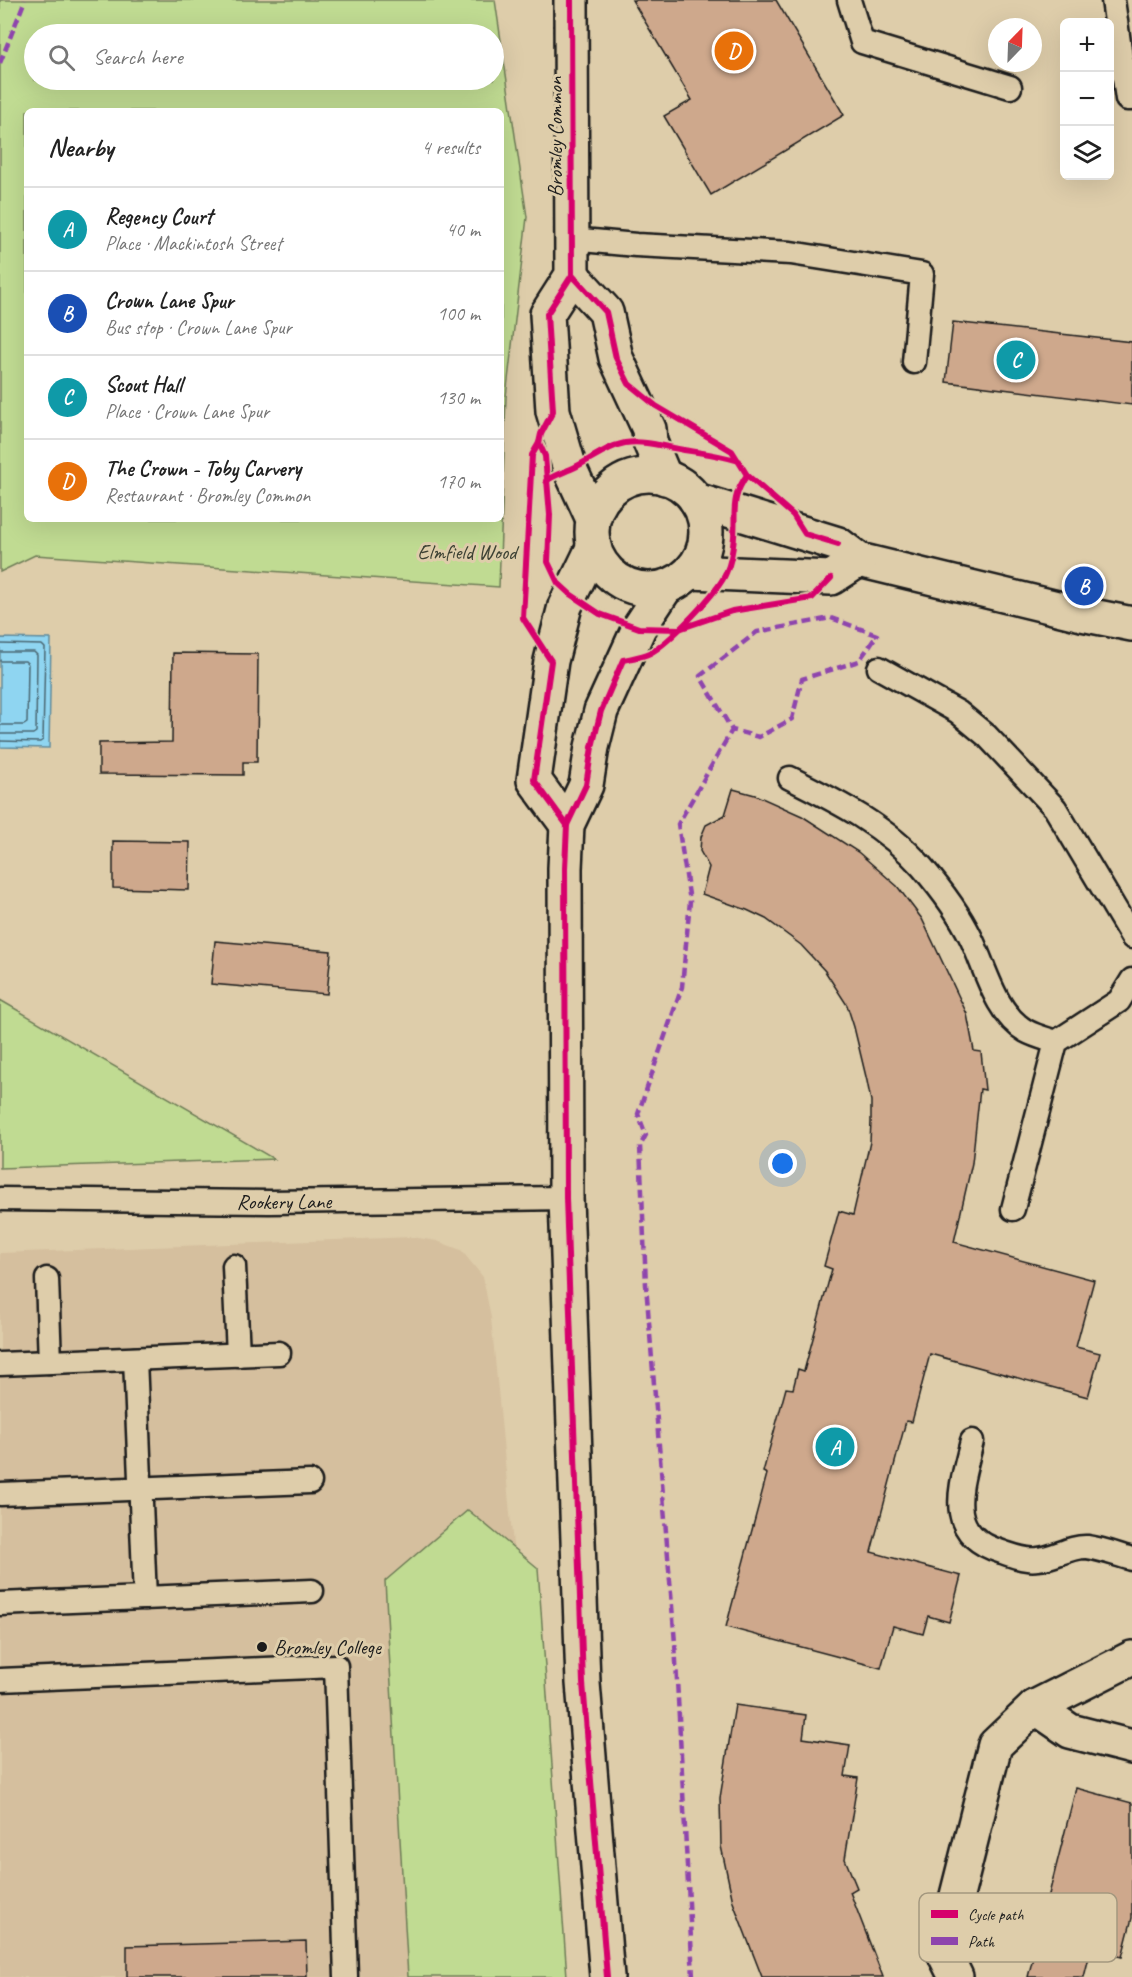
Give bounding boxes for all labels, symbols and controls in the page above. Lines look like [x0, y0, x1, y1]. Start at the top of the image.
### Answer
north arrow [988, 18, 1042, 72]
map controls [1060, 18, 1114, 180]
button: + [1060, 18, 1114, 72]
search box [24, 24, 504, 90]
pin: D [714, 28, 754, 74]
icon: search [45, 41, 78, 74]
text: Search here [93, 43, 183, 71]
button: − [1060, 72, 1114, 126]
street label: Bromley Common [542, 76, 568, 197]
button: layers [1060, 126, 1114, 180]
text: Nearby [48, 131, 113, 164]
text: 4 results [421, 135, 480, 160]
text: Regency Court [105, 203, 213, 231]
text: A [62, 217, 73, 242]
text: 40 m [446, 217, 480, 242]
text: Place · Mackintosh Street [105, 231, 282, 256]
text: Crown Lane Spur [105, 287, 234, 315]
text: B [62, 301, 73, 326]
text: 100 m [437, 301, 480, 326]
text: Bus stop · Crown Lane Spur [105, 315, 292, 340]
pin: C [996, 338, 1036, 382]
text: Scout Hall [105, 371, 182, 399]
text: C [63, 385, 72, 410]
text: 130 m [437, 385, 480, 410]
text: Place · Crown Lane Spur [105, 399, 269, 424]
text: The Crown - Toby Carvery [105, 455, 301, 483]
text: D [62, 469, 73, 494]
text: 170 m [437, 469, 480, 494]
text: Restaurant · Bromley Common [105, 483, 310, 508]
park label: Elmfield Wood [417, 539, 520, 565]
pin: B [1064, 564, 1104, 608]
your location [768, 1149, 797, 1178]
street label: Rookery Lane [237, 1188, 333, 1215]
pin: A [816, 1424, 854, 1470]
place label: Bromley College [274, 1634, 382, 1660]
marker: Bromley College [255, 1640, 269, 1654]
legend [919, 1893, 1117, 1962]
text: Cycle path [968, 1905, 1024, 1925]
text: Path [968, 1932, 995, 1952]

